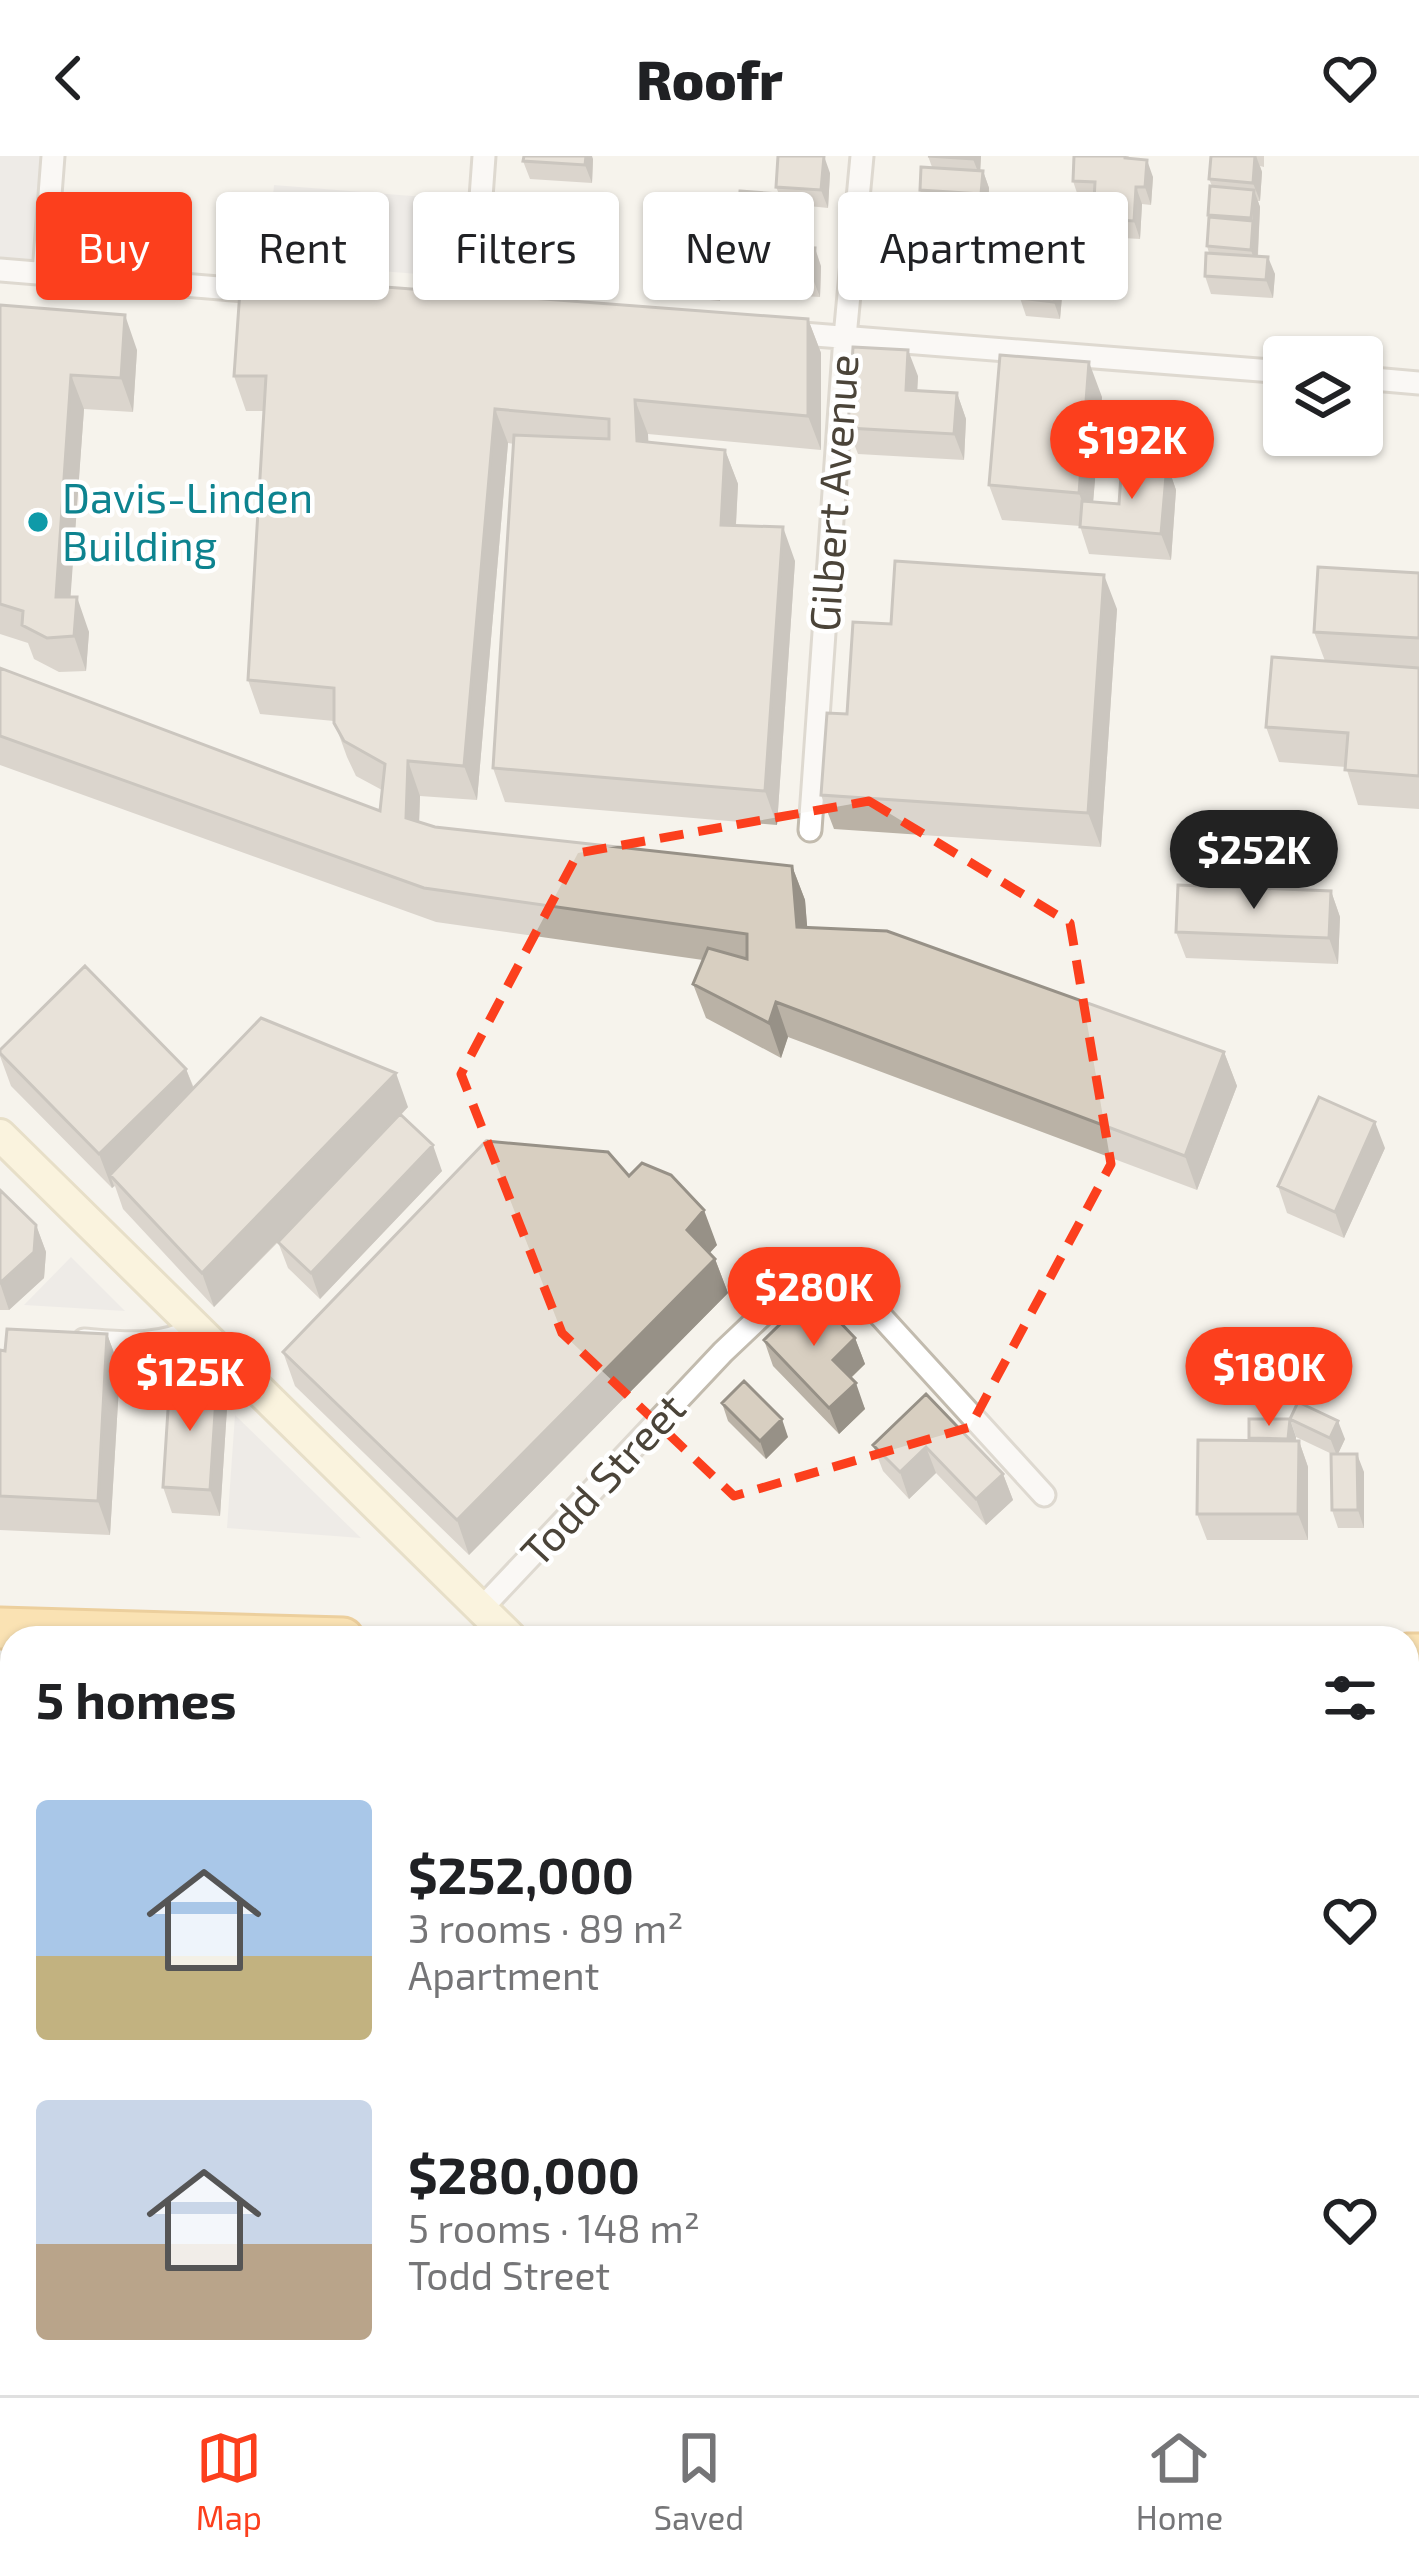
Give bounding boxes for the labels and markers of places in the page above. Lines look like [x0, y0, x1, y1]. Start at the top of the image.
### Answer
pin: $192K [1048, 400, 1216, 502]
place label: Davis-Linden Building [62, 471, 313, 569]
marker: Davis-Linden Building [25, 509, 51, 535]
pin: $252K [1170, 810, 1338, 912]
pin: $280K [730, 1247, 898, 1349]
pin: $180K [1185, 1327, 1353, 1429]
pin: $125K [106, 1332, 274, 1434]

